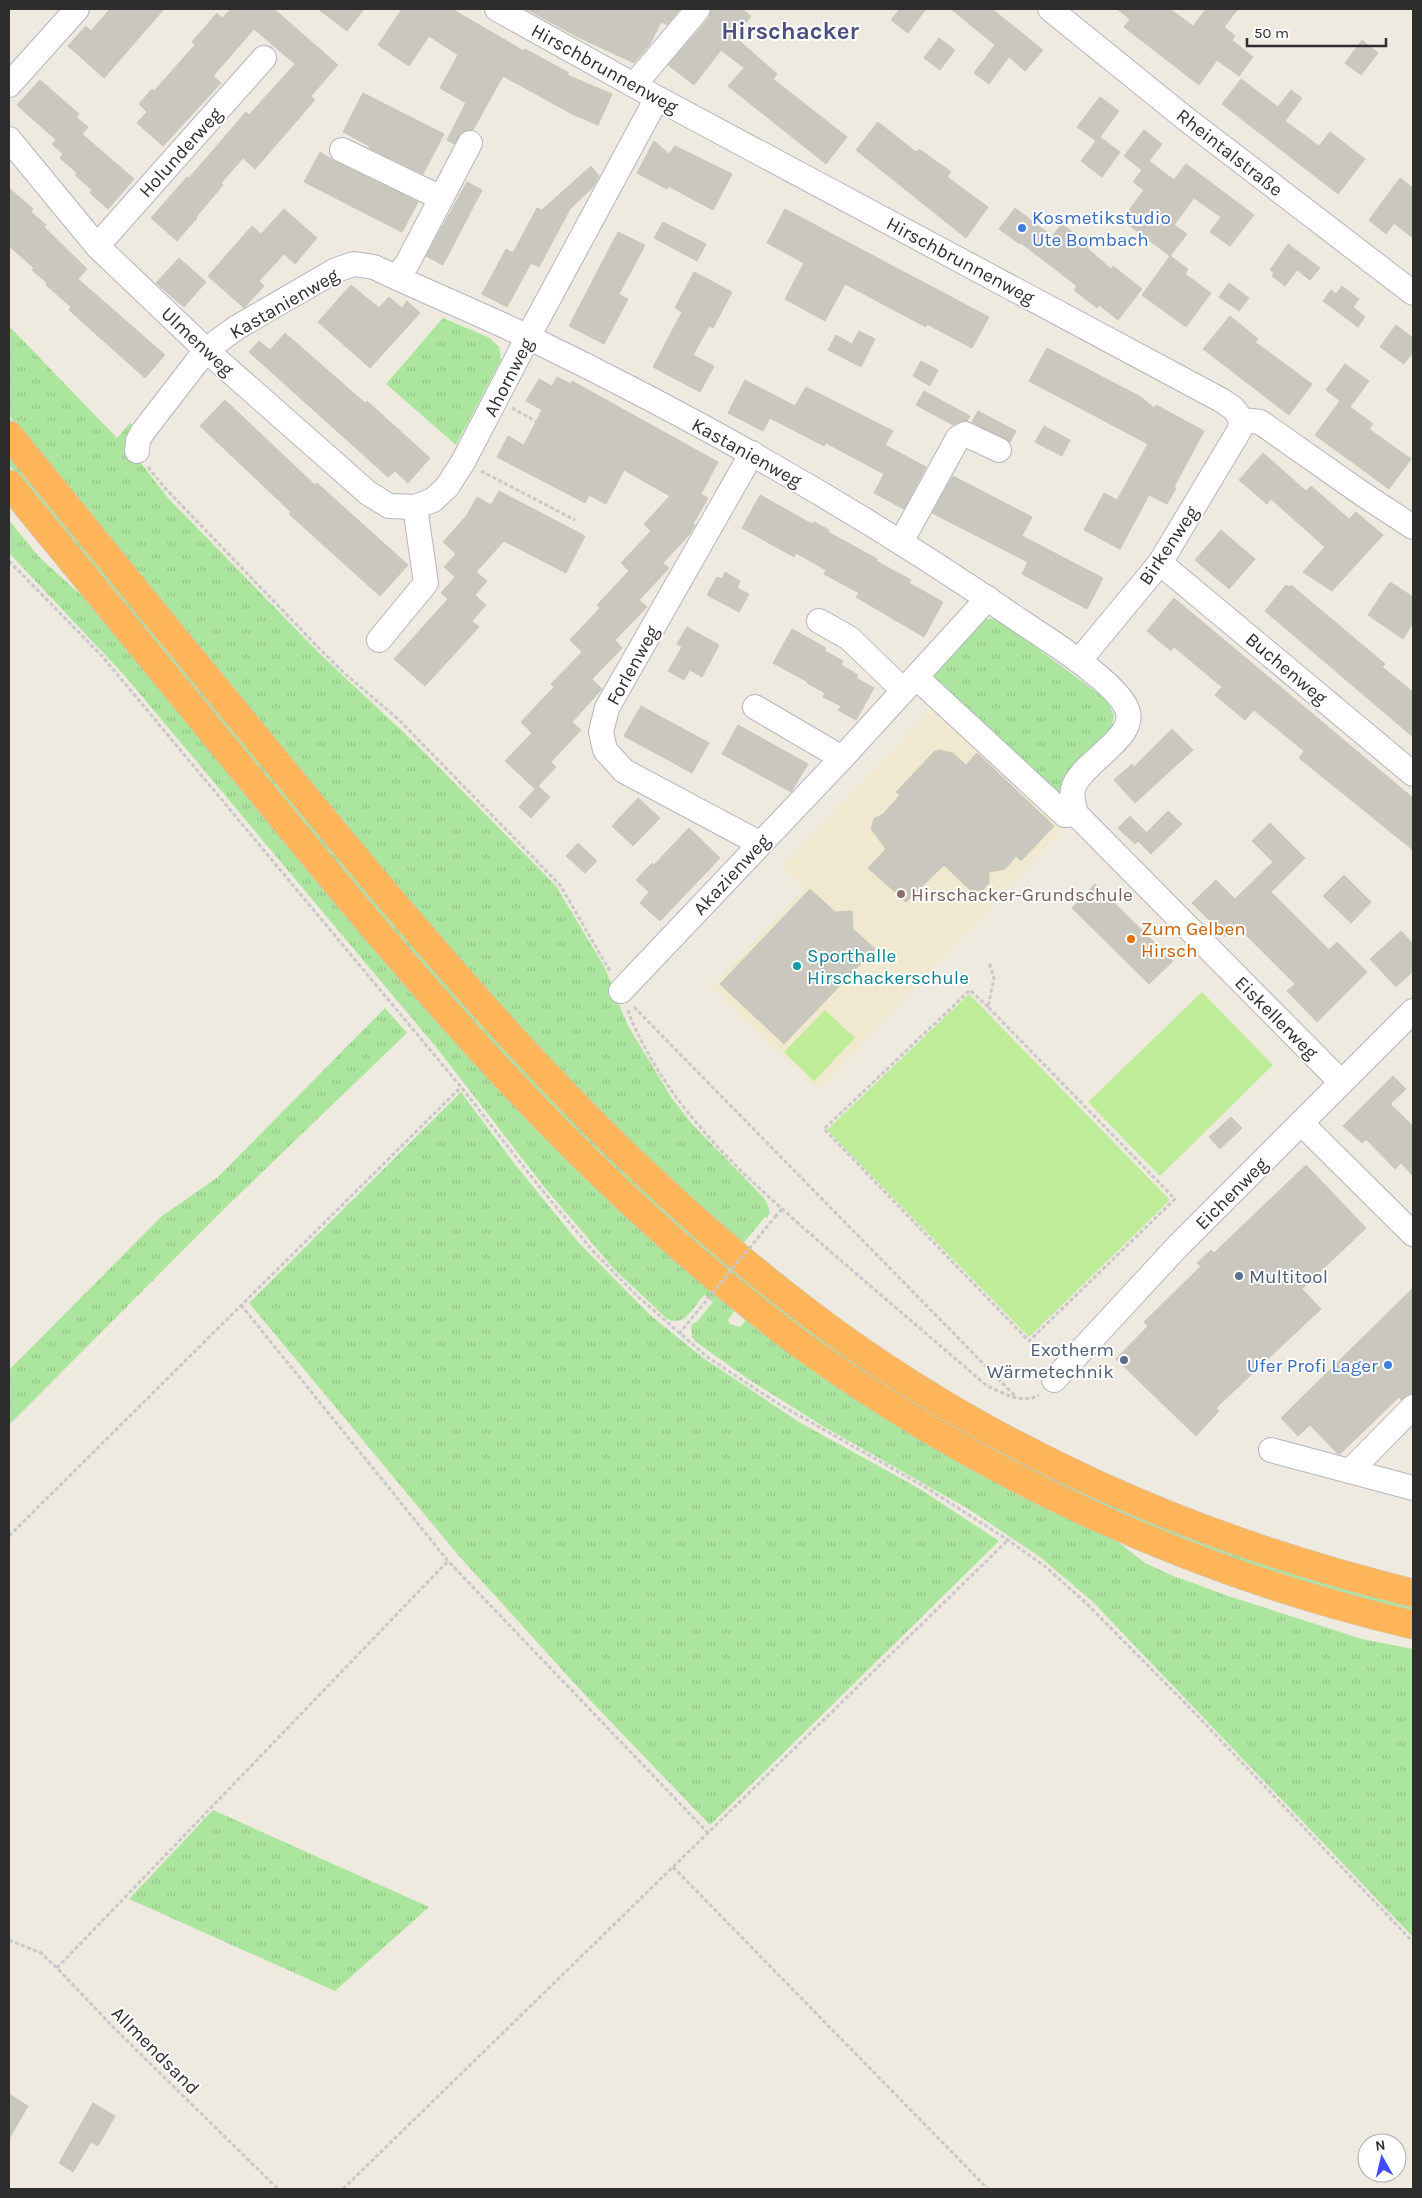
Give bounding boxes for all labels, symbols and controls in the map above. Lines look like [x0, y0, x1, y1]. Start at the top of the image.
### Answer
scale bar [1247, 15, 1386, 47]
district label: Hirschacker [721, 17, 859, 45]
street label: Hirschbrunnenweg [527, 19, 682, 119]
text: 50 m [1254, 24, 1289, 42]
street label: Holunderweg [135, 103, 227, 202]
street label: Rheintalstraße [1172, 104, 1287, 201]
place label: Kosmetikstudio Ute Bombach [1032, 207, 1171, 251]
street label: Hirschbrunnenweg [883, 213, 1039, 309]
marker: Kosmetikstudio Ute Bombach [1016, 222, 1028, 234]
street label: Kastanienweg [226, 264, 343, 344]
street label: Ulmenweg [157, 303, 238, 381]
street label: Ahornweg [480, 334, 538, 420]
street label: Kastanienweg [688, 414, 806, 492]
street label: Birkenweg [1134, 502, 1203, 589]
street label: Forlenweg [602, 622, 664, 709]
street label: Buchenweg [1241, 628, 1332, 710]
street label: Akazienweg [689, 830, 775, 920]
place label: Hirschacker-Grundschule [911, 884, 1133, 906]
marker: Hirschacker-Grundschule [895, 888, 907, 900]
place label: Zum Gelben Hirsch [1141, 918, 1246, 962]
marker: Zum Gelben Hirsch [1125, 933, 1137, 945]
place label: Sporthalle Hirschackerschule [807, 945, 969, 989]
marker: Sporthalle Hirschackerschule [791, 960, 803, 972]
street label: Eiskellerweg [1230, 972, 1323, 1064]
street label: Eichenweg [1191, 1153, 1273, 1234]
place label: Multitool [1249, 1266, 1328, 1288]
marker: Multitool [1233, 1270, 1245, 1282]
place label: Exotherm Wärmetechnik [987, 1339, 1114, 1383]
marker: Exotherm Wärmetechnik [1118, 1354, 1130, 1366]
place label: Ufer Profi Lager [1247, 1355, 1378, 1377]
marker: Ufer Profi Lager [1382, 1359, 1394, 1371]
street label: Allmendsand [107, 2002, 204, 2099]
north arrow [1357, 2133, 1407, 2183]
text: N [1374, 2137, 1386, 2155]

